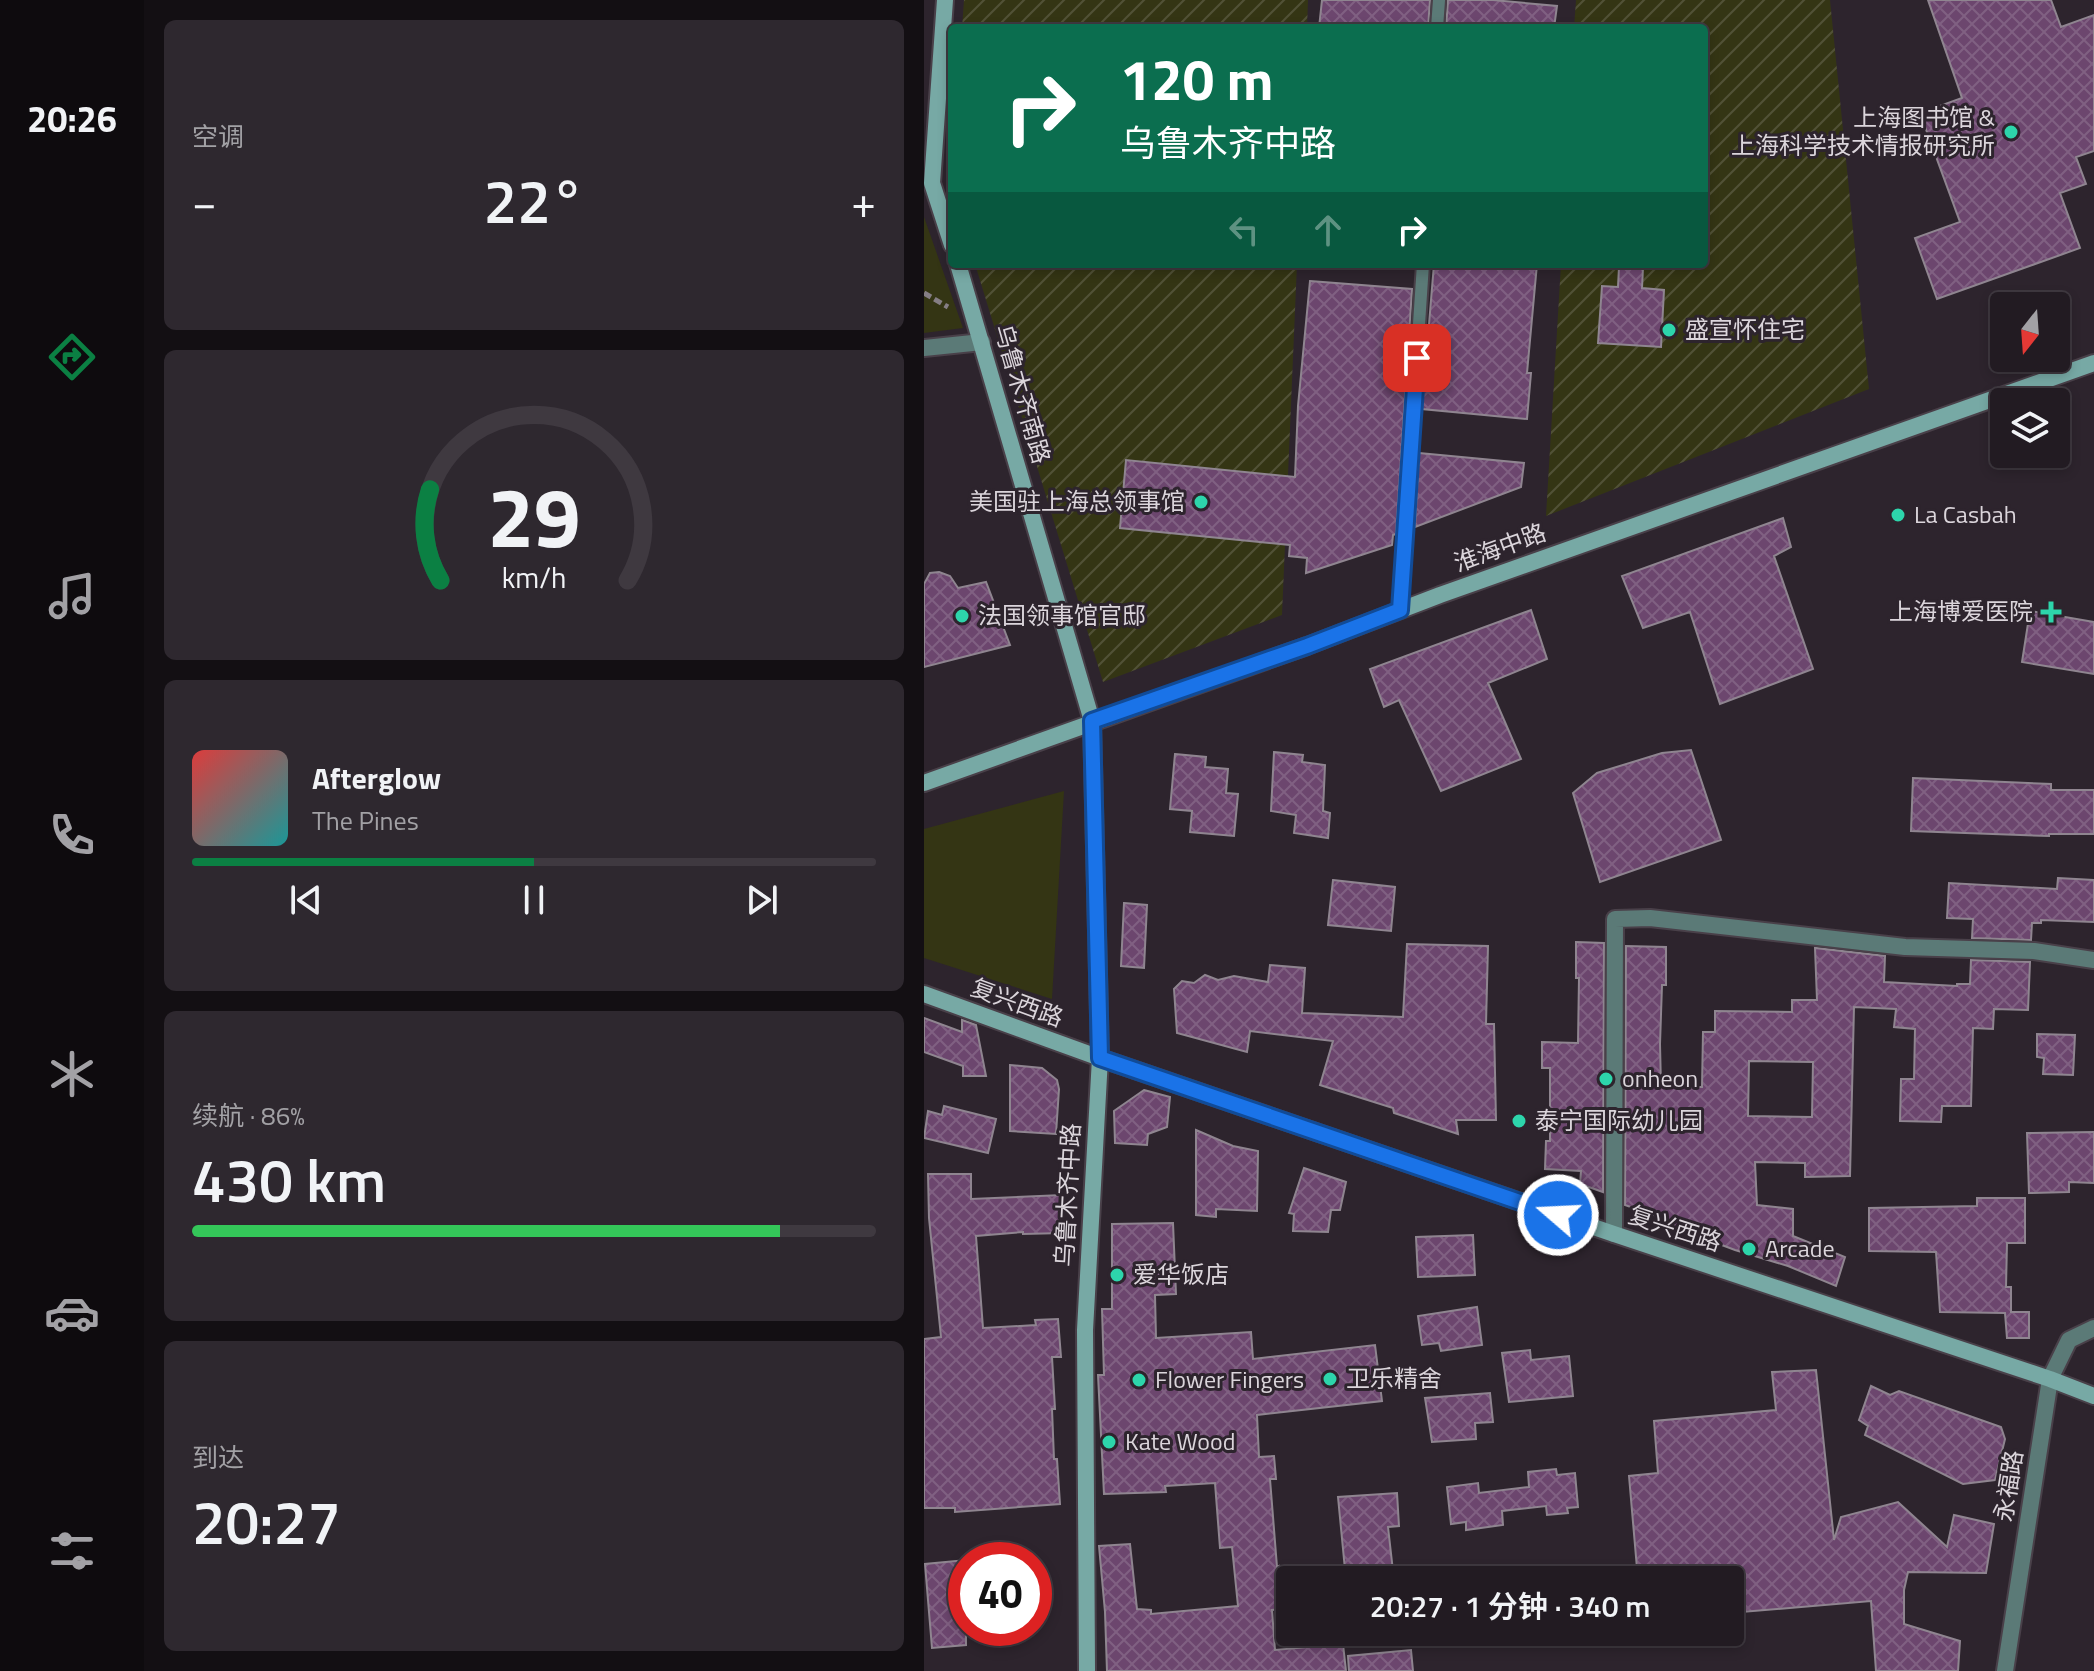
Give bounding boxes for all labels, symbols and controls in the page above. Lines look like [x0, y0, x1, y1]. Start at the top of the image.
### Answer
text: 120 m [1120, 37, 1273, 122]
icon: right [988, 56, 1092, 160]
text: 20:26 [27, 91, 117, 146]
place label: 上海图书馆 & 上海科学技术情报研究所 [1731, 99, 1995, 163]
text: 乌鲁木齐中路 [1120, 115, 1336, 170]
text: 空调 [192, 117, 244, 156]
marker: 上海图书馆 & 上海科学技术情报研究所 [2002, 123, 2020, 141]
text: 22° [484, 155, 584, 246]
text: − [192, 168, 217, 235]
text: + [851, 168, 876, 235]
icon: left [1222, 208, 1266, 252]
icon: ahead [1306, 208, 1350, 252]
icon: right [1390, 208, 1434, 252]
north arrow [1990, 292, 2070, 372]
map controls [1990, 292, 2070, 468]
place label: 盛宣怀住宅 [1685, 311, 1805, 347]
street label: 乌鲁木齐南路 [986, 320, 1060, 468]
marker: 盛宣怀住宅 [1660, 321, 1678, 339]
pin [1383, 324, 1451, 392]
icon: directions [44, 329, 100, 385]
icon: arrive [1395, 336, 1439, 380]
button: layers [1990, 388, 2070, 468]
text: 29 [487, 453, 581, 579]
place label: 美国驻上海总领事馆 [969, 483, 1185, 519]
marker: 美国驻上海总领事馆 [1192, 493, 1210, 511]
place label: La Casbah [1914, 496, 2017, 532]
marker: La Casbah [1889, 506, 1907, 524]
street label: 淮海中路 [1448, 514, 1551, 580]
text: km/h [502, 556, 566, 599]
icon: music [44, 568, 100, 624]
place label: 上海博爱医院 [1889, 593, 2033, 629]
place label: 法国领事馆官邸 [978, 597, 1146, 633]
marker: 上海博爱医院 [2040, 601, 2062, 623]
marker: 法国领事馆官邸 [953, 607, 971, 625]
text: Afterglow [312, 755, 441, 801]
text: The Pines [312, 801, 419, 840]
icon: phone [44, 807, 100, 863]
icon: previous [284, 878, 328, 922]
icon: pause [512, 878, 556, 922]
icon: next [740, 878, 784, 922]
street label: 复兴西路 [966, 969, 1069, 1035]
icon: climate [44, 1046, 100, 1102]
place label: onheon [1622, 1060, 1698, 1096]
marker: onheon [1597, 1070, 1615, 1088]
text: 续航 · 86% [192, 1096, 305, 1135]
place label: 泰宁国际幼儿园 [1535, 1102, 1703, 1138]
marker: 泰宁国际幼儿园 [1510, 1112, 1528, 1130]
street label: 乌鲁木齐中路 [1045, 1122, 1089, 1268]
text: 430 km [192, 1134, 386, 1225]
position arrow [1516, 1173, 1600, 1257]
street label: 复兴西路 [1624, 1196, 1727, 1260]
place label: Arcade [1765, 1230, 1835, 1266]
marker: Arcade [1740, 1240, 1758, 1258]
place label: 爱华饭店 [1133, 1256, 1229, 1292]
marker: 爱华饭店 [1108, 1266, 1126, 1284]
icon: car [44, 1285, 100, 1341]
place label: 卫乐精舍 [1346, 1360, 1442, 1396]
place label: Flower Fingers [1155, 1361, 1304, 1397]
marker: 卫乐精舍 [1321, 1370, 1339, 1388]
marker: Flower Fingers [1130, 1371, 1148, 1389]
place label: Kate Wood [1125, 1423, 1235, 1459]
marker: Kate Wood [1100, 1433, 1118, 1451]
text: 到达 [192, 1438, 244, 1477]
street label: 永福路 [1985, 1447, 2031, 1524]
text: 20:27 [192, 1476, 341, 1567]
icon: filters [44, 1523, 100, 1579]
speed limit sign: 40 [948, 1542, 1052, 1646]
text: 20:27 · 1 分钟 · 340 m [1370, 1583, 1650, 1629]

